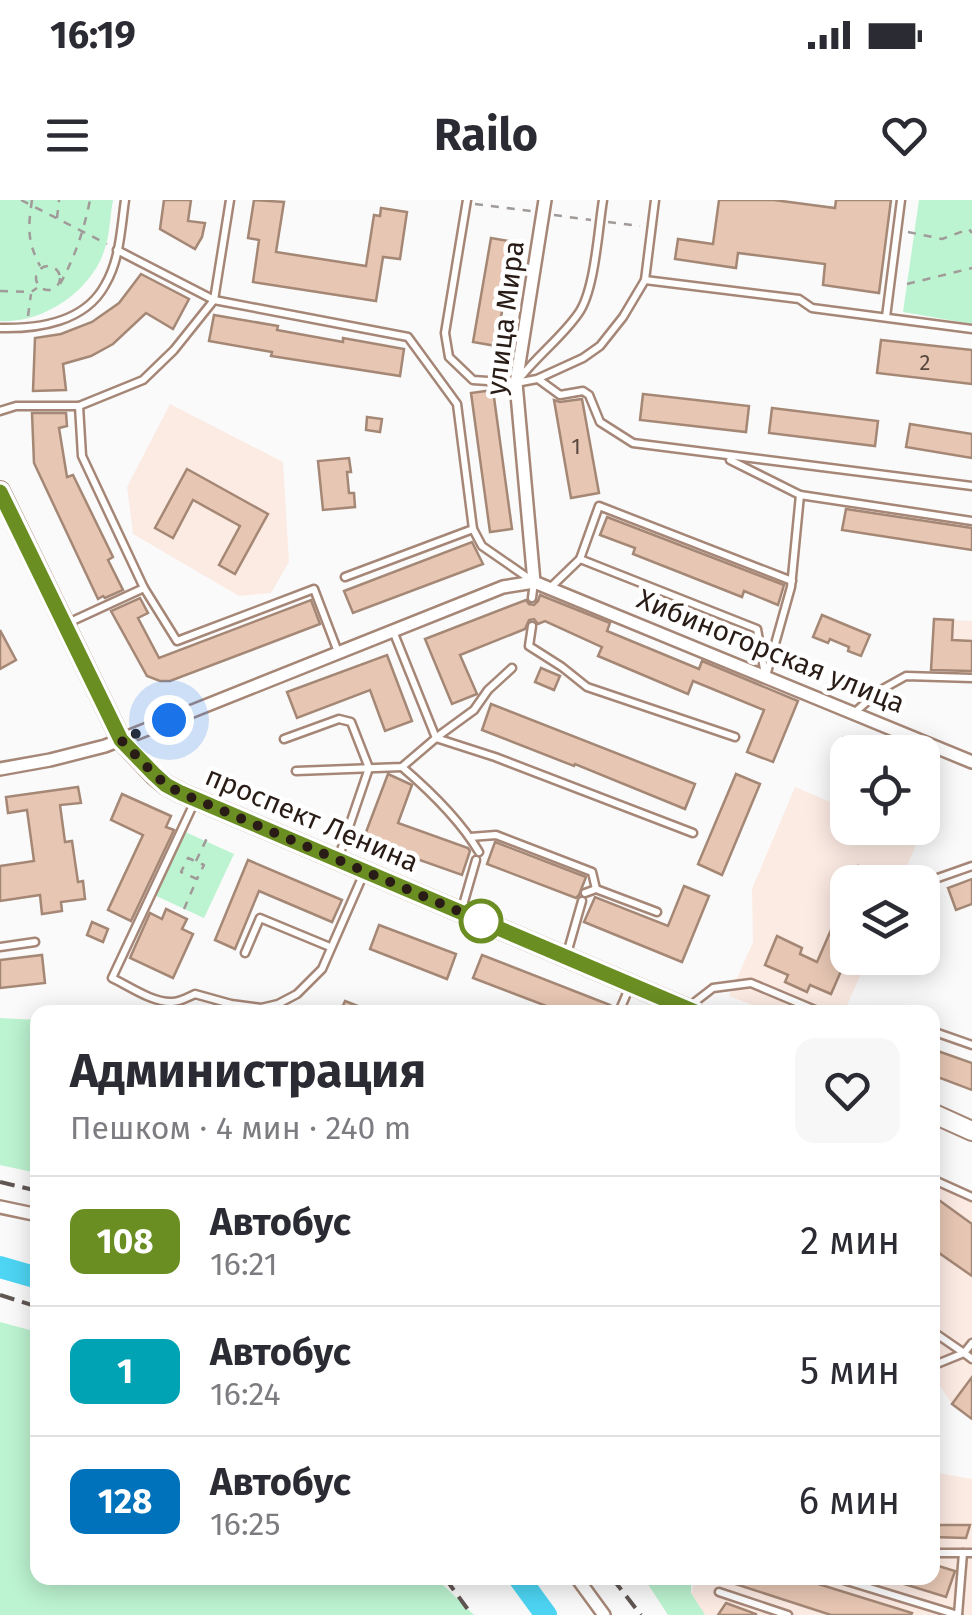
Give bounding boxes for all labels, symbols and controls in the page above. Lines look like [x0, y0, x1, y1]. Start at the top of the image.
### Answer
text: 16:19 [50, 12, 136, 58]
icon: menu [40, 108, 95, 163]
text: Railo [434, 108, 538, 162]
icon: heart [877, 108, 932, 163]
street label: улица Мира [479, 239, 531, 397]
house number: 2 [920, 349, 930, 376]
house number: 1 [571, 433, 581, 460]
street label: Хибиногорская улица [632, 582, 910, 720]
your location [144, 695, 194, 745]
map controls [830, 735, 940, 975]
button: locate [830, 735, 940, 845]
street label: проспект Ленина [201, 759, 423, 879]
button: layers [830, 865, 940, 975]
unlabelled marker [460, 900, 502, 942]
button: heart [795, 1038, 900, 1143]
text: Администрация [70, 1042, 426, 1100]
text: Пешком · 4 мин · 240 m [70, 1109, 411, 1147]
text: Автобус [210, 1199, 351, 1245]
text: 2 мин [800, 1218, 900, 1264]
text: 108 [96, 1220, 154, 1262]
text: 16:21 [210, 1245, 278, 1283]
text: Автобус [210, 1329, 351, 1375]
text: 5 мин [800, 1348, 900, 1394]
text: 1 [117, 1350, 133, 1392]
text: 16:24 [210, 1375, 281, 1413]
text: Автобус [210, 1459, 351, 1505]
text: 6 мин [799, 1478, 900, 1524]
text: 128 [98, 1480, 152, 1522]
text: 16:25 [210, 1505, 280, 1543]

